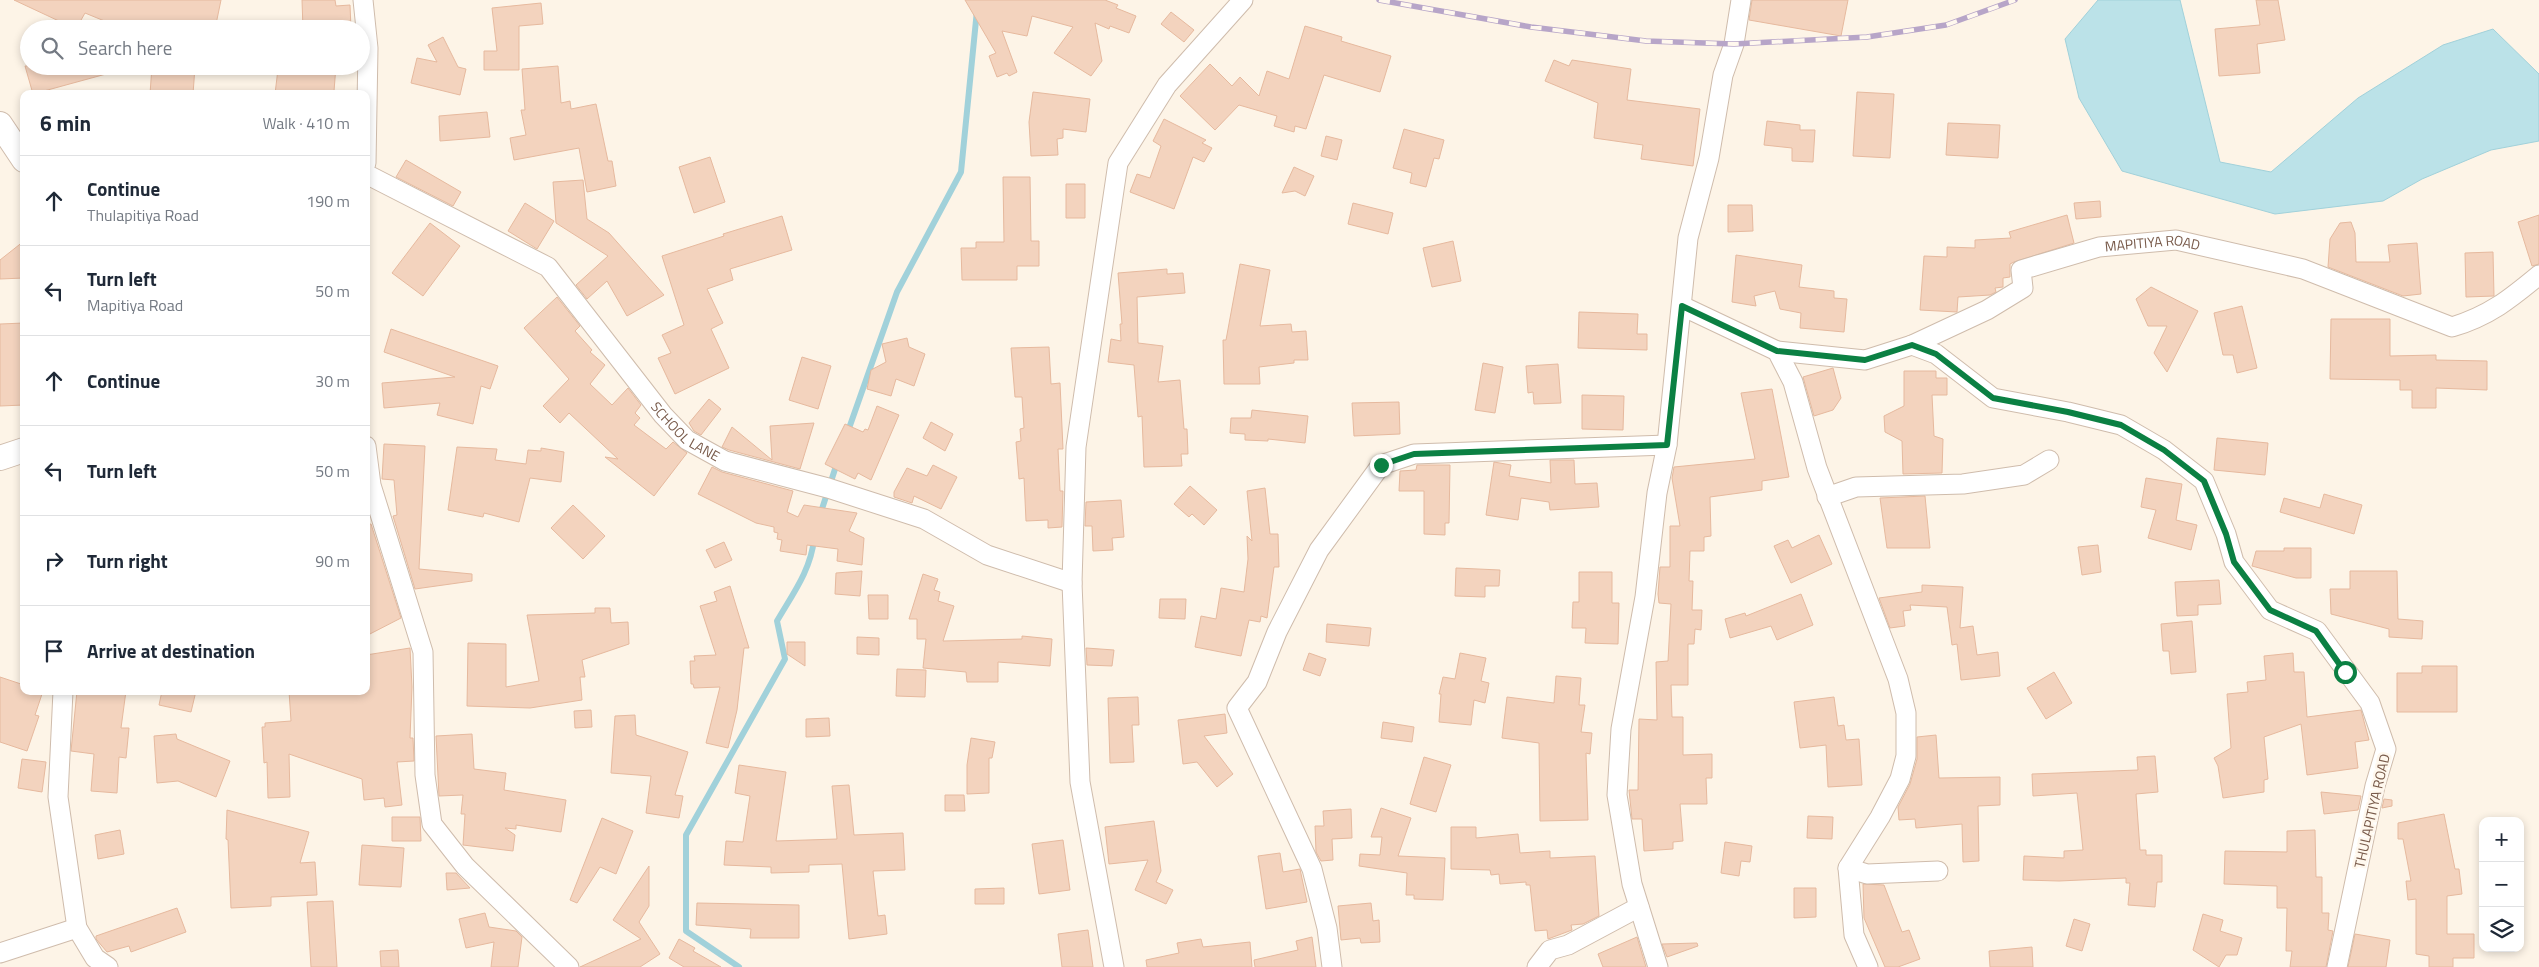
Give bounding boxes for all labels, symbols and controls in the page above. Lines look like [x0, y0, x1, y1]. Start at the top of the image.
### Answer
search box [20, 20, 370, 75]
text: Search here [78, 33, 172, 62]
icon: search [38, 34, 66, 62]
text: 6 min [40, 107, 91, 139]
text: Walk · 410 m [262, 111, 350, 135]
text: Continue [87, 174, 160, 203]
icon: ahead [40, 187, 68, 215]
text: 190 m [306, 189, 350, 213]
text: Thulapitiya Road [87, 203, 199, 227]
street label: MAPITIYA ROAD [2104, 229, 2202, 256]
text: Turn left [87, 264, 157, 293]
icon: left [40, 277, 68, 305]
text: 50 m [315, 279, 350, 303]
text: Mapitiya Road [87, 293, 183, 317]
text: Continue [87, 366, 160, 395]
icon: ahead [40, 367, 68, 395]
text: 30 m [315, 369, 350, 393]
street label: SCHOOL LANE [646, 397, 724, 466]
route end [1370, 454, 1393, 477]
text: Turn left [87, 456, 157, 485]
icon: left [40, 457, 68, 485]
text: 50 m [315, 459, 350, 483]
text: Turn right [87, 546, 168, 575]
icon: right [40, 547, 68, 575]
text: 90 m [315, 549, 350, 573]
text: Arrive at destination [87, 636, 255, 665]
icon: arrive [40, 637, 68, 665]
route start [2334, 661, 2357, 684]
street label: THULAPITIYA ROAD [2348, 752, 2395, 870]
map controls [2479, 817, 2524, 952]
button: + [2479, 817, 2524, 862]
button: − [2479, 862, 2524, 907]
button: layers [2479, 907, 2524, 952]

